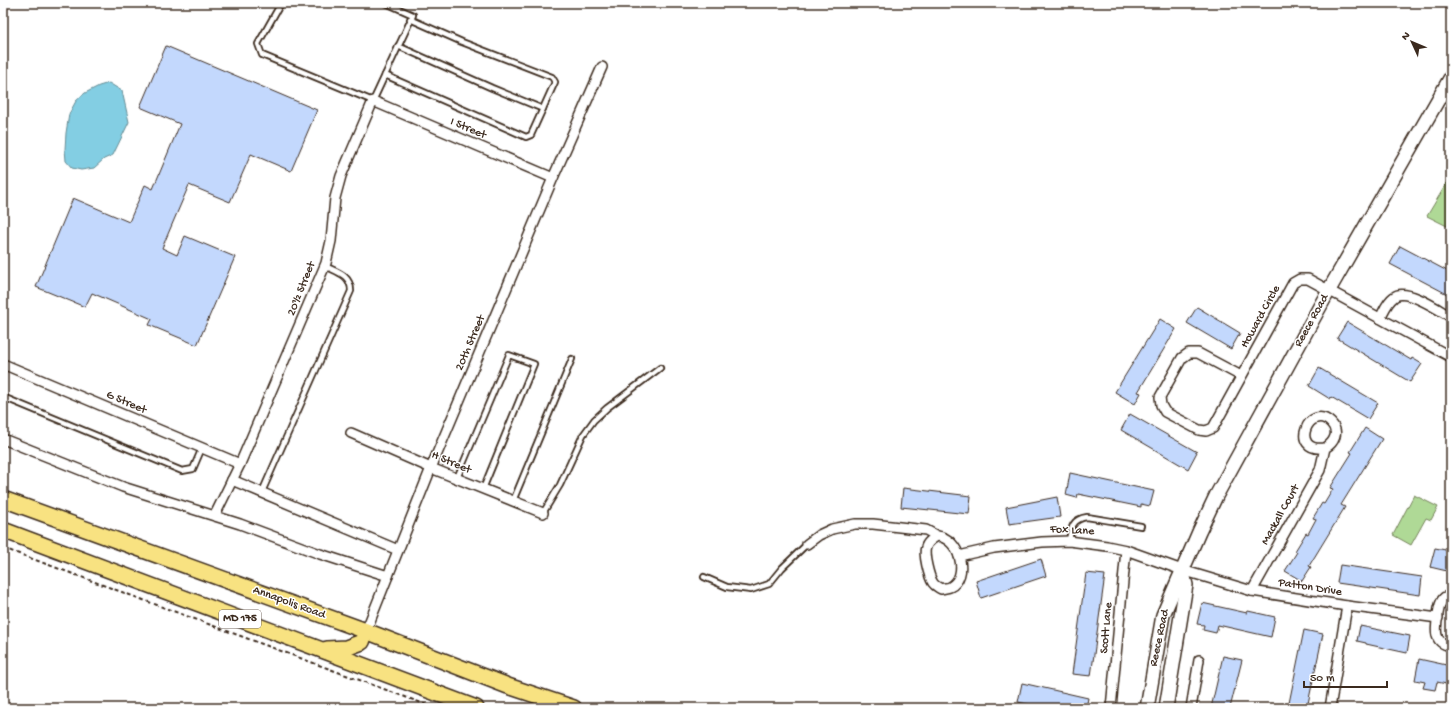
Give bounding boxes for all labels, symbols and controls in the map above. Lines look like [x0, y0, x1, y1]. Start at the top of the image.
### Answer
north arrow [1392, 22, 1432, 62]
text: N [1399, 30, 1413, 43]
street label: I Street [448, 115, 489, 143]
street label: 20½ Street [285, 259, 320, 318]
street label: Howard Circle [1238, 283, 1284, 351]
street label: Reece Road [1292, 291, 1333, 350]
street label: 20th Street [453, 312, 489, 373]
street label: G Street [104, 388, 149, 418]
street label: H Street [429, 448, 474, 478]
street label: Mackall Court [1259, 481, 1304, 548]
street label: Fox Lane [1048, 523, 1095, 539]
street label: Patton Drive [1276, 576, 1343, 600]
street label: Annapolis Road [251, 583, 328, 623]
street label: Scott Lane [1098, 601, 1116, 654]
street label: Reece Road [1147, 607, 1173, 668]
road number: MD 175 [219, 610, 261, 628]
scale bar [1304, 663, 1387, 689]
text: 50 m [1310, 672, 1335, 686]

